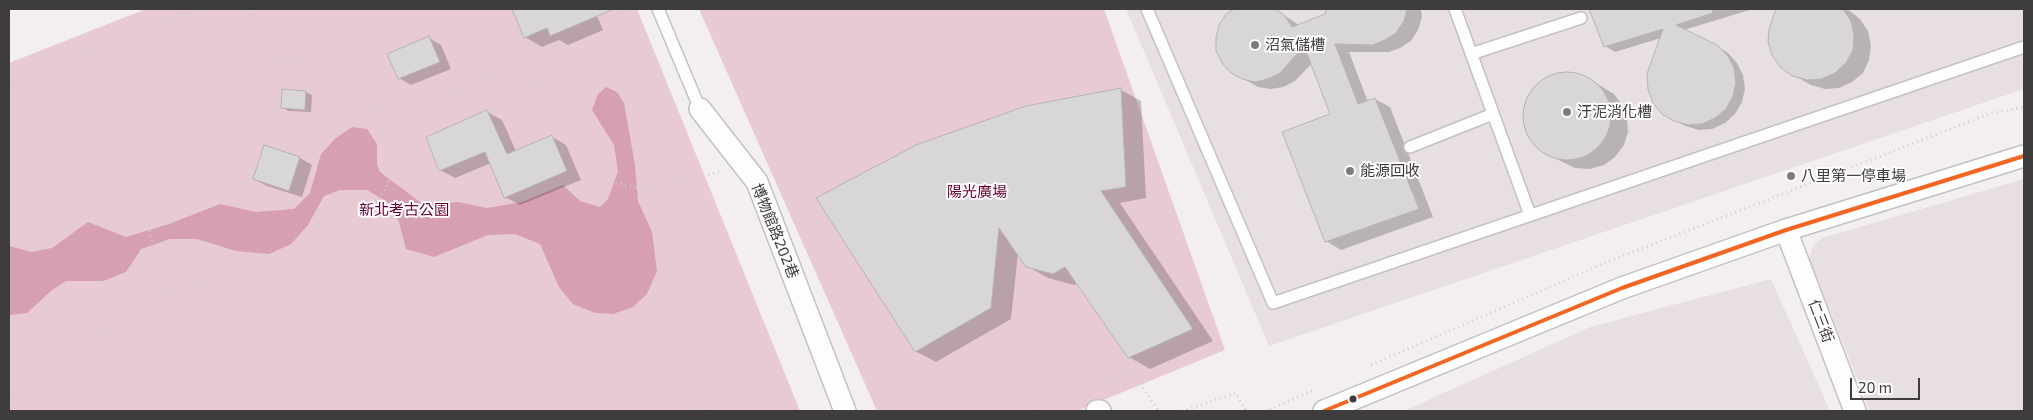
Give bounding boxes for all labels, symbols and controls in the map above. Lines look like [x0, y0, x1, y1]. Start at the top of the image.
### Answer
place label: 沼氣儲槽 [1265, 36, 1325, 54]
marker: 沼氣儲槽 [1249, 39, 1261, 51]
place label: 汙泥消化槽 [1577, 103, 1652, 121]
marker: 汙泥消化槽 [1561, 106, 1573, 118]
place label: 能源回收 [1360, 162, 1420, 180]
marker: 能源回收 [1344, 165, 1356, 177]
place label: 八里第一停車場 [1801, 167, 1906, 185]
marker: 八里第一停車場 [1785, 170, 1797, 182]
street label: 博物館路202巷 [748, 181, 802, 281]
park label: 陽光廣場 [947, 183, 1007, 201]
park label: 新北考古公園 [359, 201, 449, 219]
street label: 仁三街 [1805, 297, 1837, 345]
scale bar [1853, 368, 1923, 400]
text: 20 m [1858, 378, 1892, 396]
unlabelled marker [1348, 394, 1358, 404]

